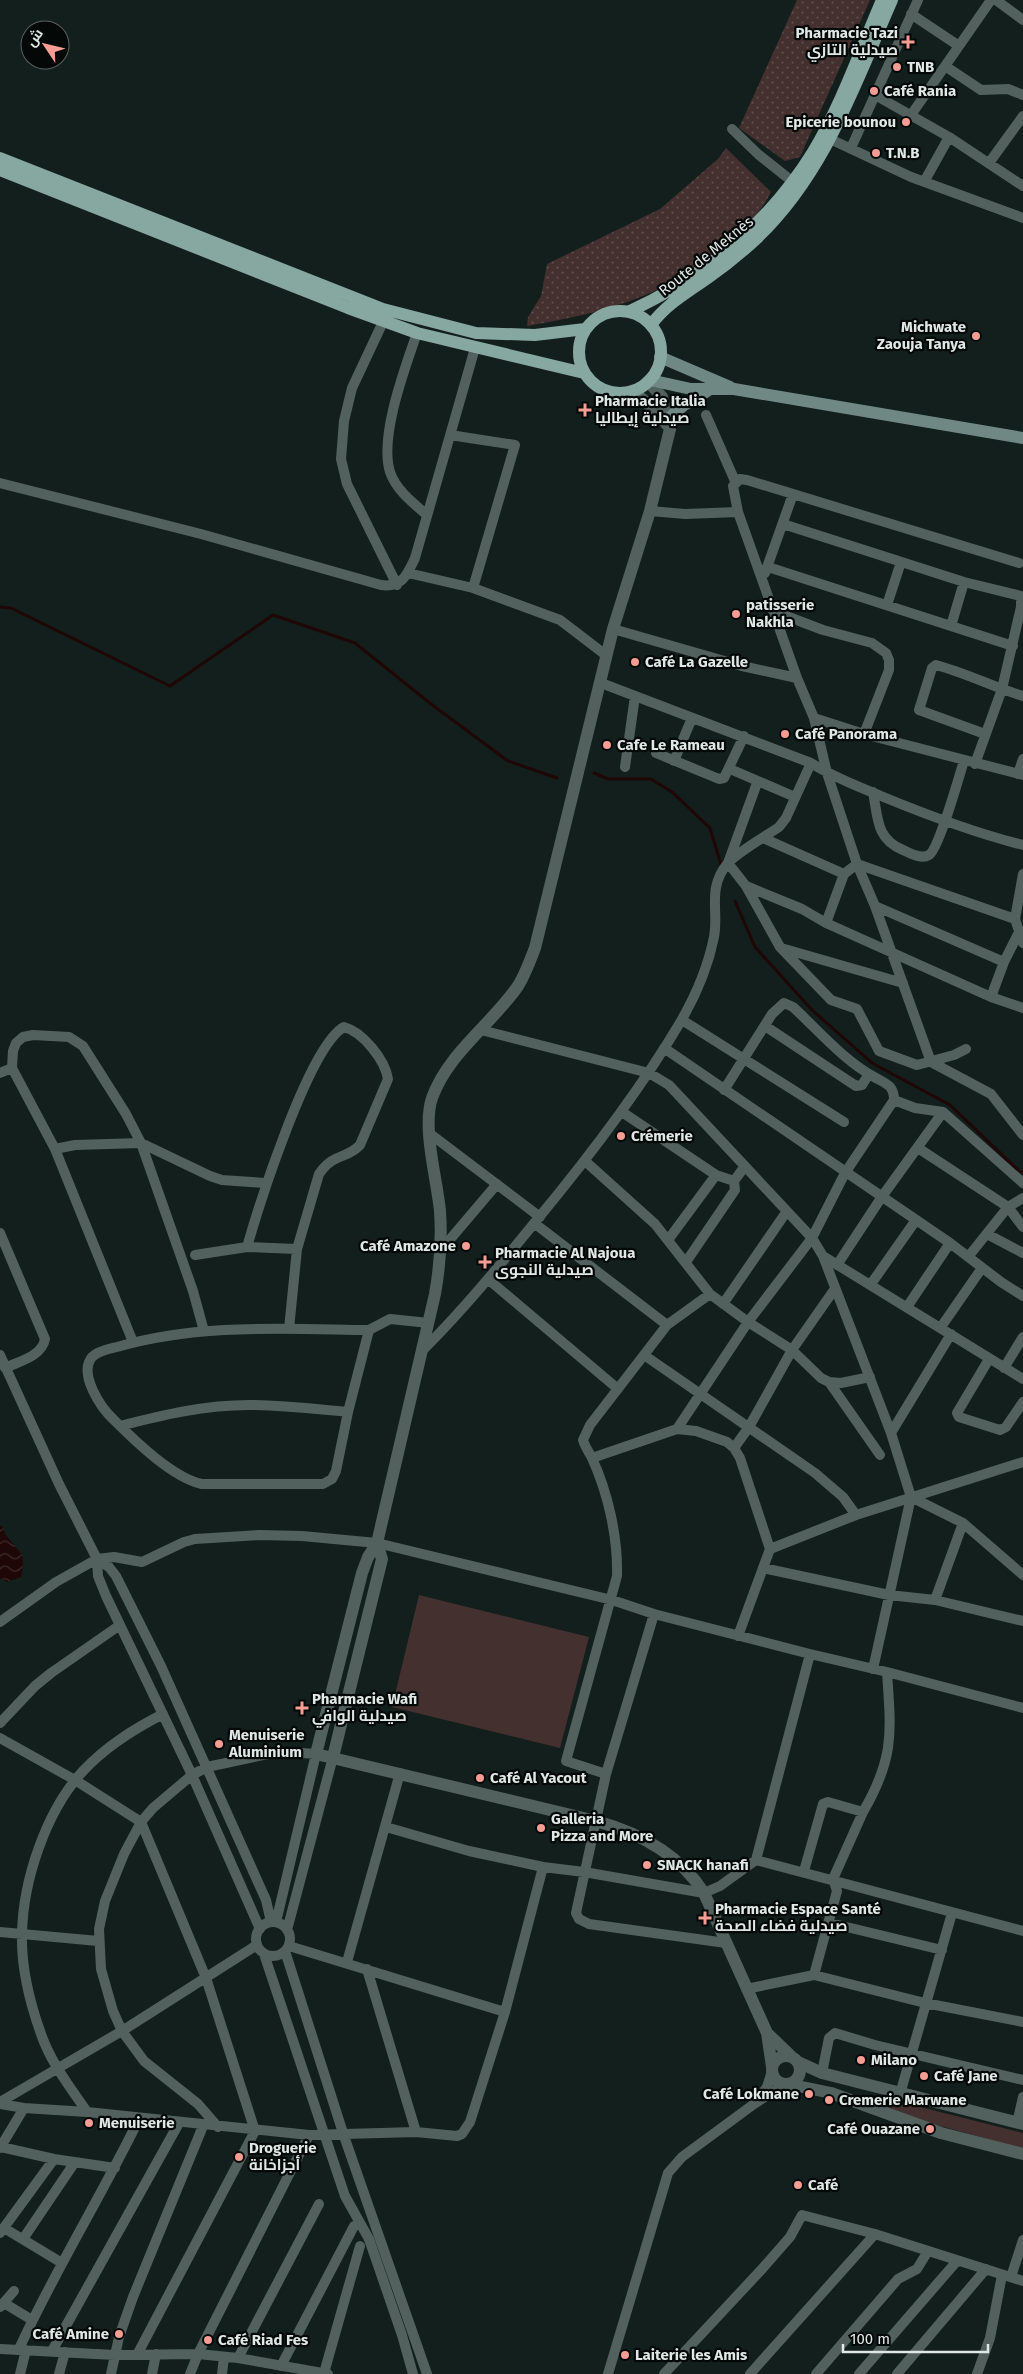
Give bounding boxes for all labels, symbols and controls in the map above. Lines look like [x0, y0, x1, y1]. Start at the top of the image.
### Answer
north arrow [20, 20, 70, 70]
place label: Pharmacie Tazi صيدلية التازي [796, 24, 898, 62]
text: ش [23, 26, 47, 50]
marker: Pharmacie Tazi صيدلية التازي [902, 36, 914, 48]
place label: TNB [907, 58, 934, 76]
marker: TNB [891, 61, 903, 73]
place label: Café Rania [884, 82, 956, 100]
marker: Café Rania [868, 85, 880, 97]
place label: Epicerie bounou [786, 113, 896, 131]
marker: Epicerie bounou [900, 116, 912, 128]
place label: T.N.B [886, 144, 920, 162]
marker: T.N.B [870, 147, 882, 159]
street label: Route de Meknès [655, 212, 757, 300]
place label: Michwate Zaouja Tanya [877, 318, 966, 353]
marker: Michwate Zaouja Tanya [970, 330, 982, 342]
place label: Pharmacie Italia صيدلية إيطاليا [595, 392, 706, 428]
marker: Pharmacie Italia صيدلية إيطاليا [579, 404, 591, 416]
place label: patisserie Nakhla [746, 596, 814, 631]
marker: patisserie Nakhla [730, 608, 742, 620]
place label: Café La Gazelle [645, 653, 748, 671]
marker: Café La Gazelle [629, 656, 641, 668]
place label: Café Panorama [795, 725, 897, 743]
marker: Café Panorama [779, 728, 791, 740]
place label: Cafe Le Rameau [617, 736, 725, 754]
marker: Cafe Le Rameau [601, 739, 613, 751]
place label: Crémerie [631, 1127, 693, 1145]
marker: Crémerie [615, 1130, 627, 1142]
place label: Café Amazone [360, 1237, 456, 1255]
marker: Café Amazone [460, 1240, 472, 1252]
place label: Pharmacie Al Najoua صيدلية النجوى [495, 1244, 635, 1279]
marker: Pharmacie Al Najoua صيدلية النجوى [479, 1256, 491, 1268]
place label: Pharmacie Wafi صيدلية الوافي [312, 1690, 417, 1728]
marker: Pharmacie Wafi صيدلية الوافي [296, 1702, 308, 1714]
place label: Menuiserie Aluminium [228, 1726, 305, 1761]
marker: Menuiserie Aluminium [213, 1738, 225, 1750]
place label: Café Al Yacout [490, 1769, 587, 1787]
marker: Café Al Yacout [474, 1772, 486, 1784]
place label: Galleria Pizza and More [551, 1810, 653, 1845]
marker: Galleria Pizza and More [535, 1822, 547, 1834]
place label: SNACK hanafi [657, 1856, 749, 1874]
marker: SNACK hanafi [641, 1859, 653, 1871]
place label: Pharmacie Espace Santé صيدلية فضاء الصحة [715, 1900, 881, 1935]
marker: Pharmacie Espace Santé صيدلية فضاء الصحة [699, 1912, 711, 1924]
place label: Milano [871, 2051, 917, 2069]
marker: Milano [855, 2054, 867, 2066]
place label: Café Jane [934, 2067, 998, 2085]
marker: Café Jane [918, 2070, 930, 2082]
place label: Café Lokmane [703, 2085, 799, 2103]
marker: Café Lokmane [803, 2088, 815, 2100]
place label: Cremerie Marwane [839, 2091, 967, 2109]
marker: Cremerie Marwane [823, 2094, 835, 2106]
place label: Menuiserie [99, 2114, 175, 2132]
marker: Menuiserie [83, 2117, 95, 2129]
place label: Café Ouazane [827, 2120, 920, 2138]
marker: Café Ouazane [924, 2123, 936, 2135]
place label: Droguerie أجزاخانة [249, 2139, 317, 2174]
marker: Droguerie أجزاخانة [233, 2151, 245, 2163]
place label: Café [808, 2176, 838, 2194]
marker: Café [792, 2179, 804, 2191]
scale bar [843, 2322, 988, 2354]
place label: Café Amine [33, 2325, 109, 2343]
marker: Café Amine [113, 2328, 125, 2340]
text: 100 m [850, 2330, 890, 2348]
place label: Café Riad Fes [218, 2331, 308, 2349]
marker: Café Riad Fes [202, 2334, 214, 2346]
place label: Laiterie les Amis [635, 2346, 747, 2364]
marker: Laiterie les Amis [619, 2349, 631, 2361]

